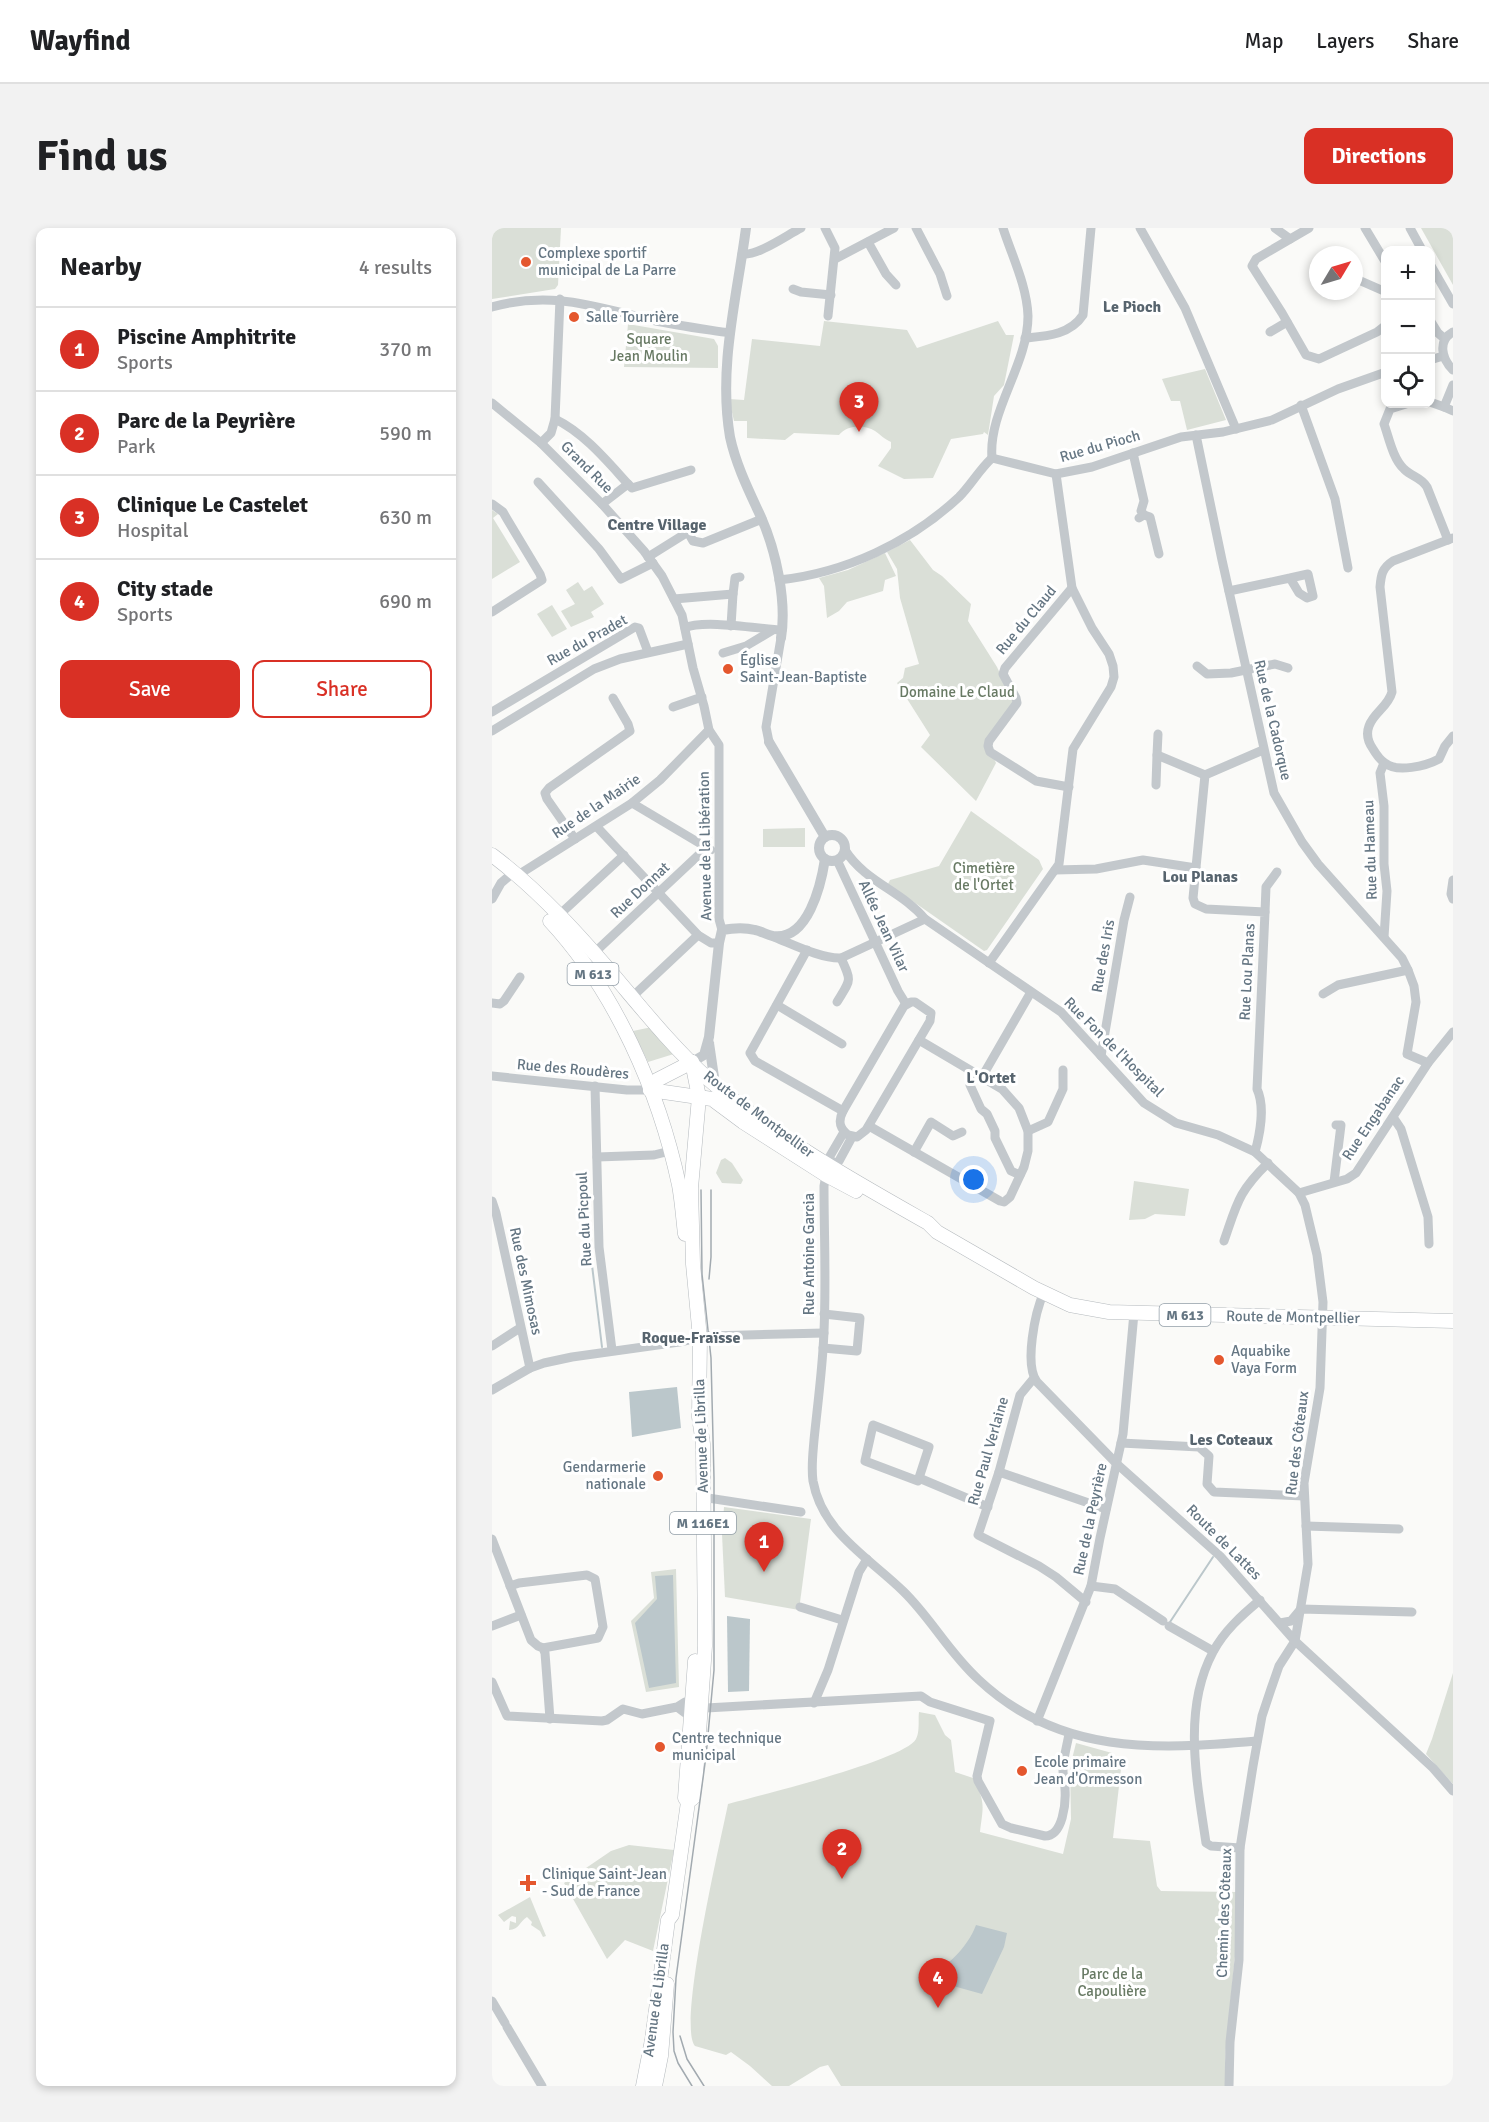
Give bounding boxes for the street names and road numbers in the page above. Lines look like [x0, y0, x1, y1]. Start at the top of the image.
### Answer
street label: Rue du Pioch [1058, 426, 1142, 466]
street label: Grand Rue [557, 437, 617, 497]
street label: Rue du Claud [992, 582, 1060, 658]
street label: Rue du Pradet [544, 611, 630, 669]
street label: Rue de la Cadorque [1250, 658, 1296, 782]
street label: Rue de la Mairie [548, 770, 644, 842]
street label: Avenue de la Libération [695, 771, 715, 921]
street label: Rue du Hameau [1359, 800, 1381, 900]
street label: Rue Donnat [607, 858, 673, 922]
street label: Allée Jean Vilar [855, 877, 913, 975]
street label: Rue des Iris [1088, 918, 1118, 994]
street label: Rue Lou Planas [1235, 923, 1259, 1021]
road number: M 613 [568, 963, 618, 985]
street label: Rue Fon de l'Hospital [1060, 993, 1168, 1101]
street label: Rue des Roudères [516, 1055, 630, 1083]
street label: Route de Montpellier [700, 1067, 818, 1162]
street label: Rue Engabanac [1338, 1072, 1408, 1164]
street label: Rue du Picpoul [573, 1171, 595, 1267]
street label: Rue Antoine Garcia [800, 1193, 818, 1315]
street label: Rue des Mimosas [506, 1226, 546, 1337]
road number: M 613 [1160, 1304, 1210, 1326]
street label: Route de Montpellier [1226, 1307, 1361, 1327]
street label: Avenue de Librilla [690, 1378, 712, 1494]
street label: Rue des Côteaux [1282, 1390, 1312, 1496]
street label: Rue Paul Verlaine [964, 1395, 1012, 1507]
street label: Rue de la Peyrière [1069, 1461, 1111, 1577]
street label: Route de Lattes [1183, 1501, 1266, 1584]
road number: M 116E1 [670, 1512, 736, 1534]
street label: Chemin des Côteaux [1213, 1848, 1235, 1978]
street label: Avenue de Librilla [639, 1942, 673, 2058]

